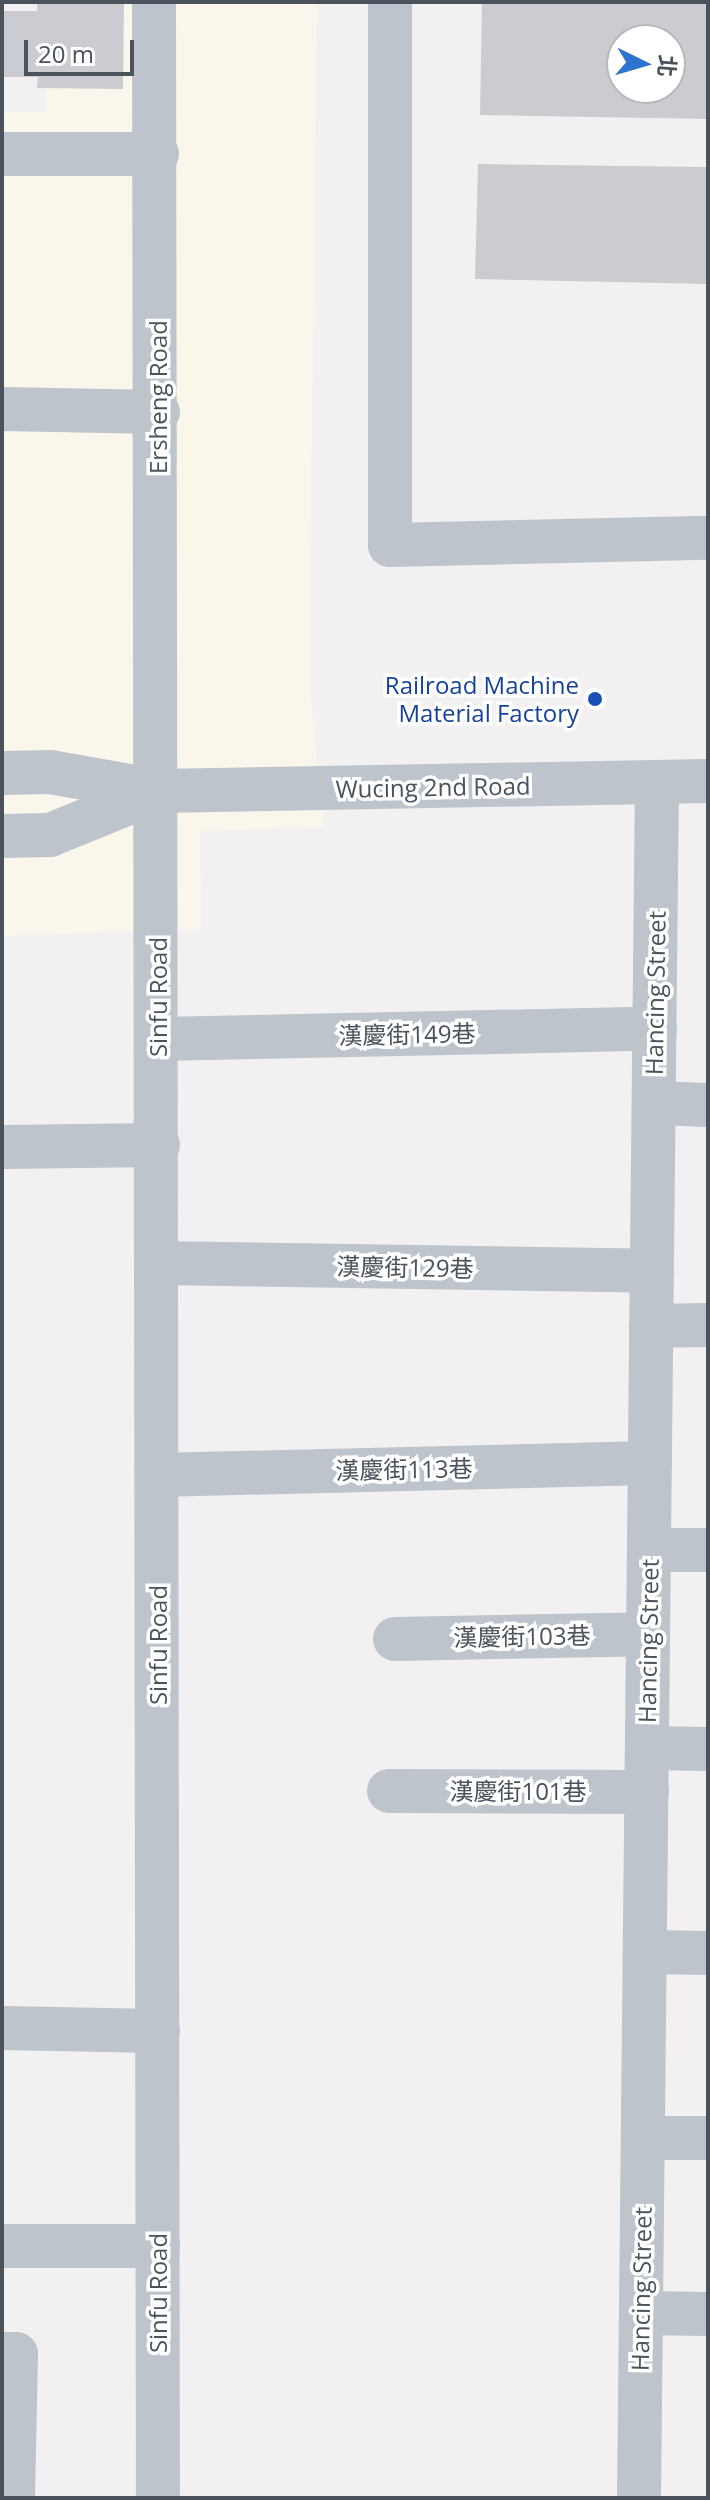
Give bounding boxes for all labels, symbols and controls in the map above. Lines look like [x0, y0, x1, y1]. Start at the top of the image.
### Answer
scale bar [28, 24, 138, 74]
north arrow [606, 24, 686, 104]
text: 20 m [38, 37, 94, 70]
text: 北 [652, 54, 684, 78]
street label: Ersheng Road [144, 320, 172, 474]
place label: Railroad Machine Material Factory [385, 671, 579, 727]
marker: Railroad Machine Material Factory [586, 690, 604, 708]
street label: Wucing 2nd Road [335, 771, 531, 803]
street label: Hancing Street [639, 911, 671, 1075]
street label: Sinfu Road [144, 937, 172, 1057]
street label: 漢慶街149巷 [338, 1018, 476, 1050]
street label: 漢慶街129巷 [336, 1251, 474, 1283]
street label: 漢慶街113巷 [335, 1453, 473, 1485]
street label: Hancing Street [632, 1559, 664, 1723]
street label: Sinfu Road [144, 1585, 172, 1705]
street label: 漢慶街103巷 [453, 1620, 591, 1652]
street label: 漢慶街101巷 [449, 1777, 587, 1805]
street label: Hancing Street [625, 2207, 657, 2371]
street label: Sinfu Road [144, 2233, 172, 2353]

